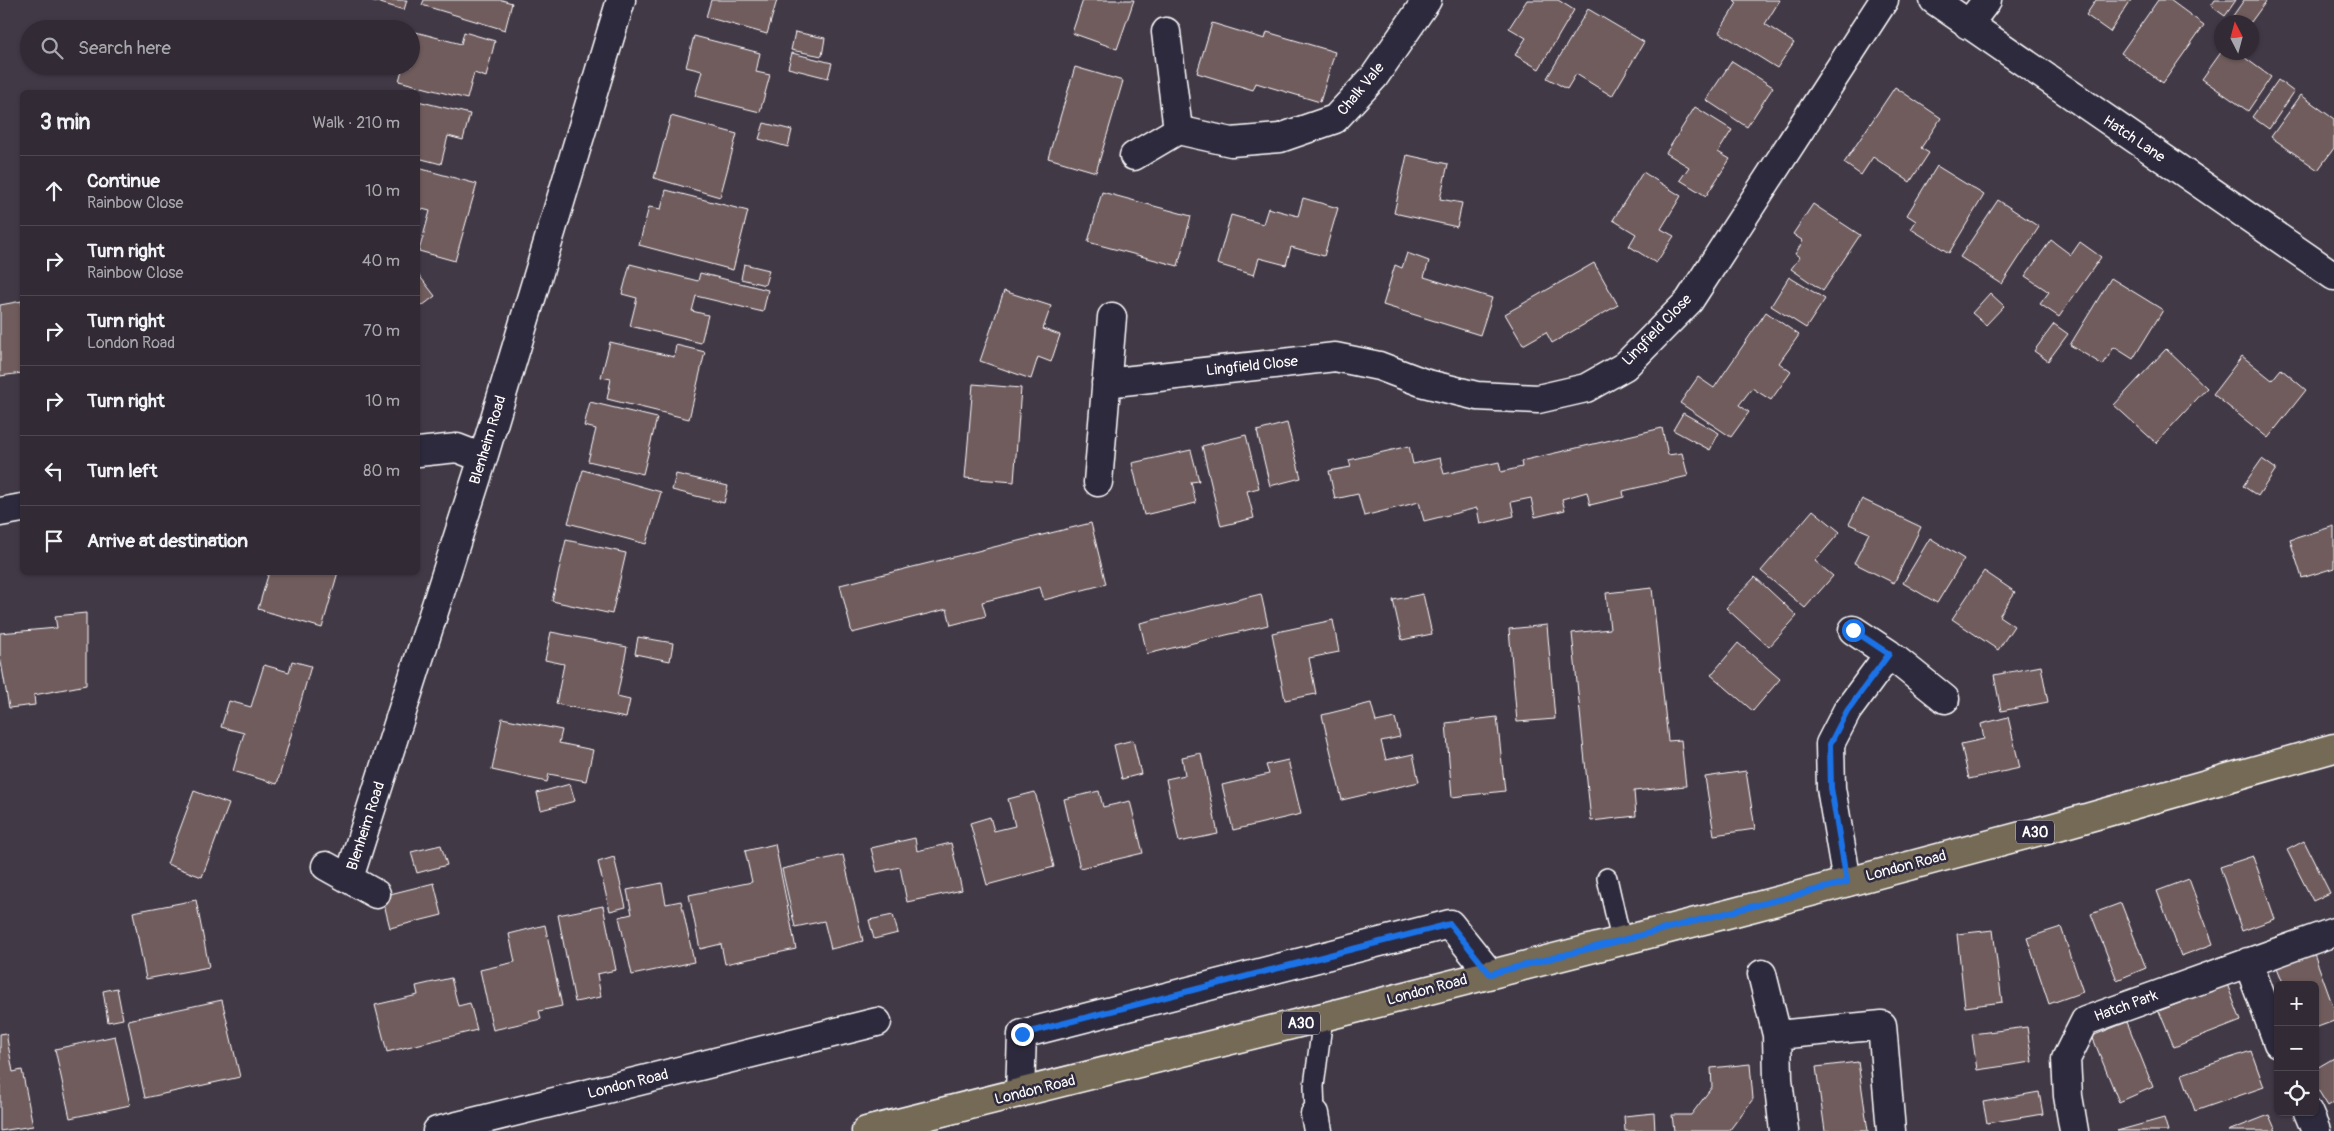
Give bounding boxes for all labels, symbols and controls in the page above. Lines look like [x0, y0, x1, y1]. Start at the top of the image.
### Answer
north arrow [2214, 15, 2259, 60]
search box [20, 20, 420, 75]
icon: search [38, 34, 66, 62]
text: Search here [78, 36, 171, 60]
street label: Chalk Vale [1333, 58, 1389, 119]
text: 3 min [40, 109, 90, 136]
street label: Hatch Lane [2099, 111, 2169, 167]
text: Walk · 210 m [312, 113, 400, 133]
text: Continue [87, 169, 160, 193]
icon: ahead [40, 177, 68, 205]
text: 10 m [365, 181, 400, 201]
text: Rainbow Close [87, 193, 183, 213]
text: Turn right [87, 239, 165, 263]
icon: right [40, 247, 68, 275]
text: 40 m [362, 251, 400, 271]
text: Rainbow Close [87, 263, 183, 283]
street label: Lingfield Close [1618, 290, 1696, 370]
text: Turn right [87, 309, 165, 333]
icon: right [40, 317, 68, 345]
text: 70 m [363, 321, 400, 341]
text: London Road [87, 333, 175, 353]
street label: Lingfield Close [1205, 352, 1300, 380]
icon: right [40, 387, 68, 415]
text: Turn right [87, 389, 165, 413]
text: 10 m [365, 391, 400, 411]
street label: Blenheim Road [465, 393, 511, 487]
icon: left [40, 457, 68, 485]
text: Turn left [87, 459, 157, 483]
text: 80 m [363, 461, 400, 481]
icon: arrive [40, 527, 68, 555]
text: Arrive at destination [87, 529, 248, 553]
route start [1842, 619, 1865, 642]
street label: Blenheim Road [343, 779, 389, 873]
road number: A30 [2016, 820, 2054, 844]
street label: London Road [1864, 846, 1948, 886]
street label: London Road [1385, 970, 1469, 1010]
map controls [2274, 981, 2319, 1116]
button: + [2274, 981, 2319, 1026]
street label: Hatch Park [2092, 985, 2161, 1026]
road number: A30 [1282, 1011, 1320, 1034]
route end [1011, 1023, 1034, 1046]
button: − [2274, 1026, 2319, 1071]
street label: London Road [586, 1065, 670, 1103]
street label: London Road [993, 1071, 1077, 1109]
button: locate [2274, 1071, 2319, 1116]

